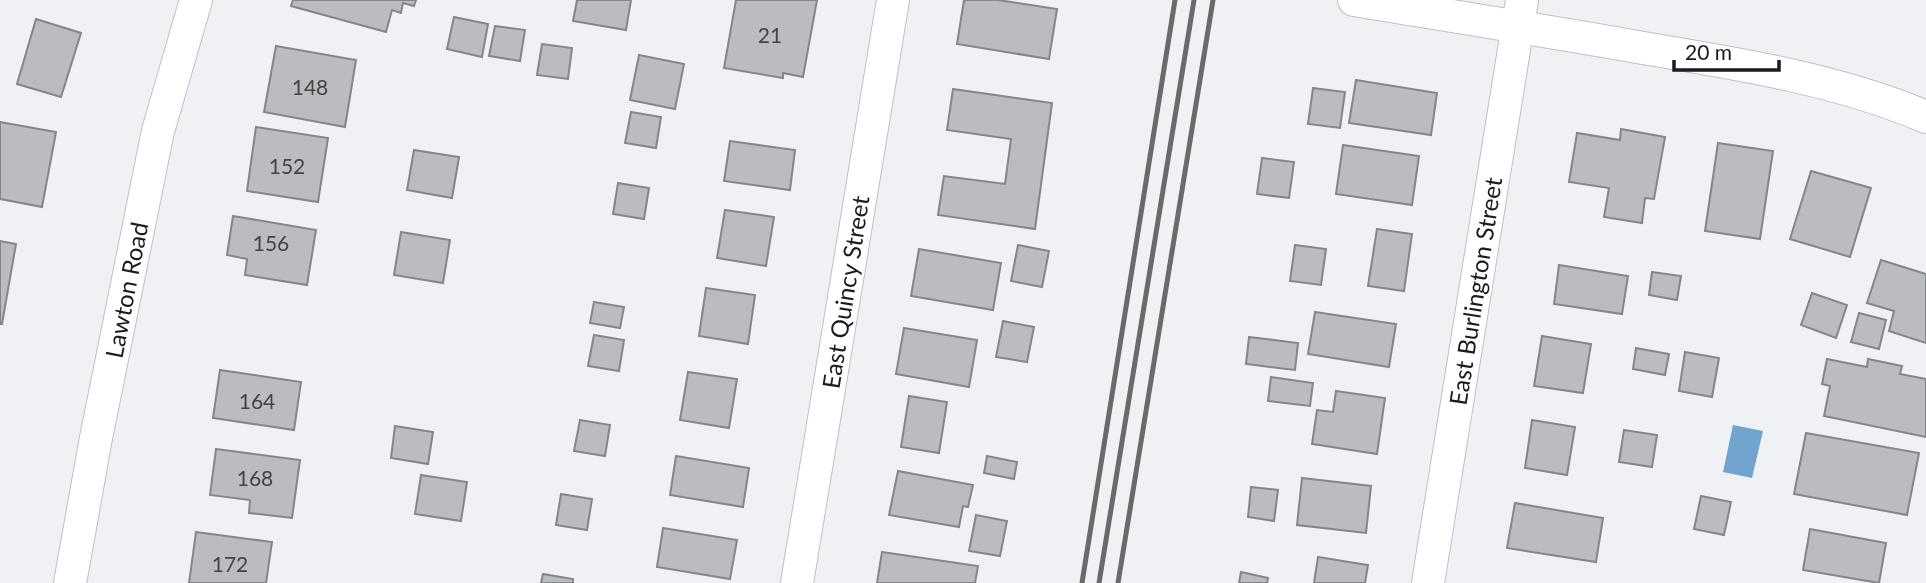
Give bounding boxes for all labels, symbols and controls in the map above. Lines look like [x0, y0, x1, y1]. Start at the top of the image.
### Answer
house number: 21 [758, 22, 782, 47]
scale bar [1674, 28, 1779, 72]
text: 20 m [1685, 39, 1732, 64]
house number: 148 [292, 74, 328, 99]
house number: 152 [269, 153, 305, 178]
street label: East Burlington Street [1443, 175, 1507, 407]
street label: East Quincy Street [815, 193, 875, 391]
street label: Lawton Road [99, 220, 153, 360]
house number: 156 [253, 230, 289, 255]
house number: 164 [239, 388, 275, 413]
house number: 168 [237, 465, 273, 490]
house number: 172 [212, 551, 248, 576]

